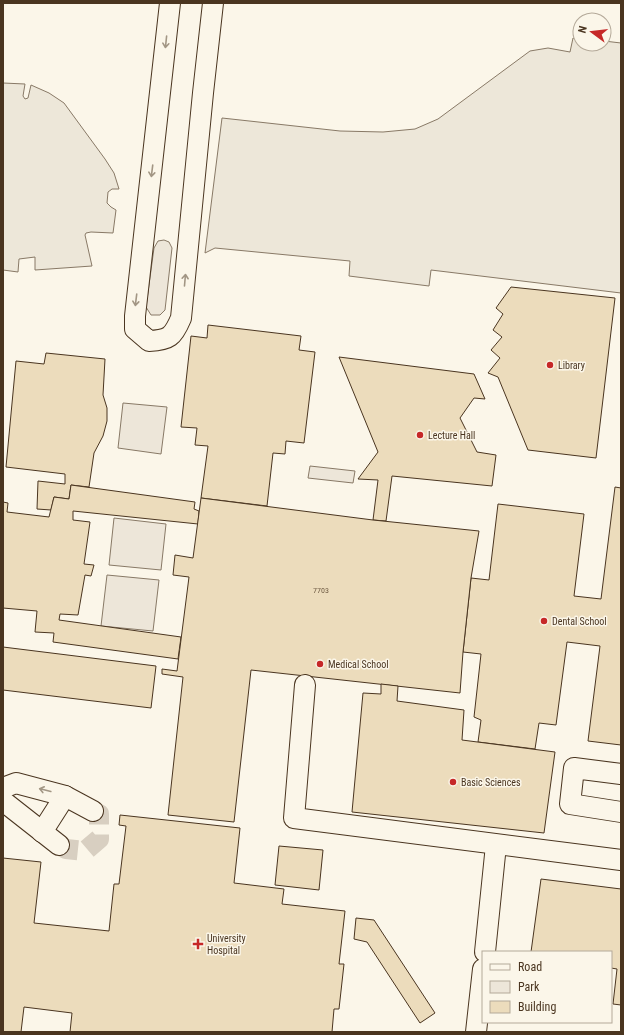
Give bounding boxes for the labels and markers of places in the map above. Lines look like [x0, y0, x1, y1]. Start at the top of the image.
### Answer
marker: Library [545, 360, 555, 370]
place label: Library [558, 360, 585, 371]
marker: Lecture Hall [415, 430, 425, 440]
place label: Lecture Hall [428, 430, 475, 441]
marker: Dental School [539, 616, 549, 626]
place label: Dental School [552, 616, 607, 627]
marker: Medical School [315, 659, 325, 669]
place label: Medical School [328, 659, 388, 670]
marker: Basic Sciences [448, 777, 458, 787]
place label: Basic Sciences [461, 777, 521, 788]
place label: University Hospital [207, 933, 246, 956]
marker: University Hospital [192, 938, 204, 950]

